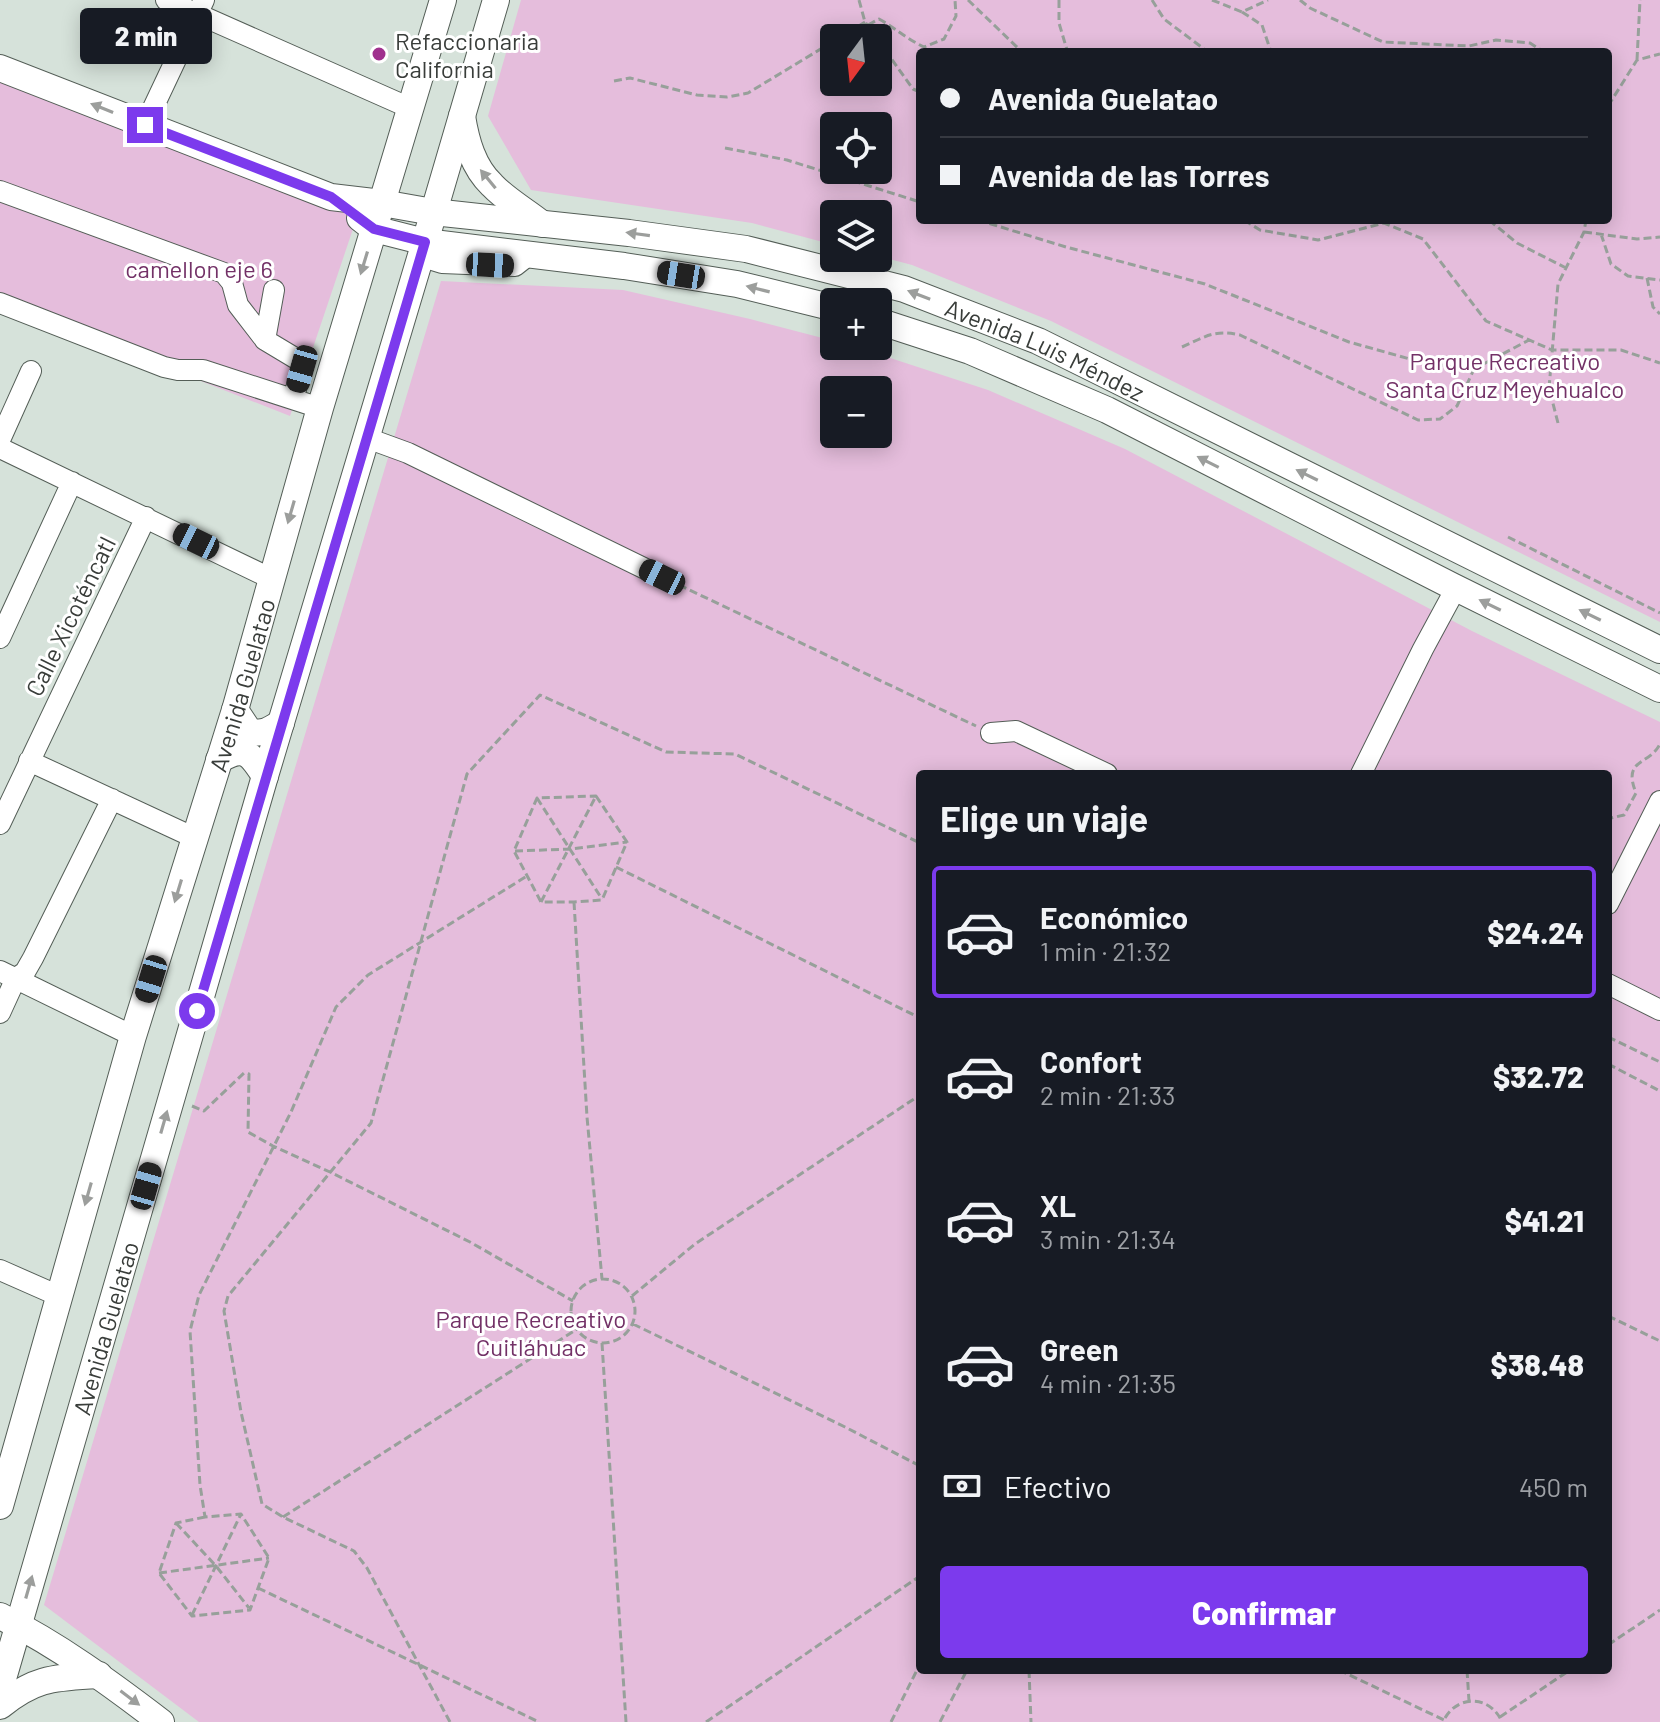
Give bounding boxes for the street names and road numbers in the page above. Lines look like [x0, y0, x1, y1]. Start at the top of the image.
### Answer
street label: Avenida Luis Méndez [941, 292, 1150, 406]
street label: Calle Xicoténcatl [19, 532, 121, 700]
street label: Avenida Guelatao [202, 595, 280, 775]
street label: Avenida Guelatao [66, 1238, 144, 1418]

